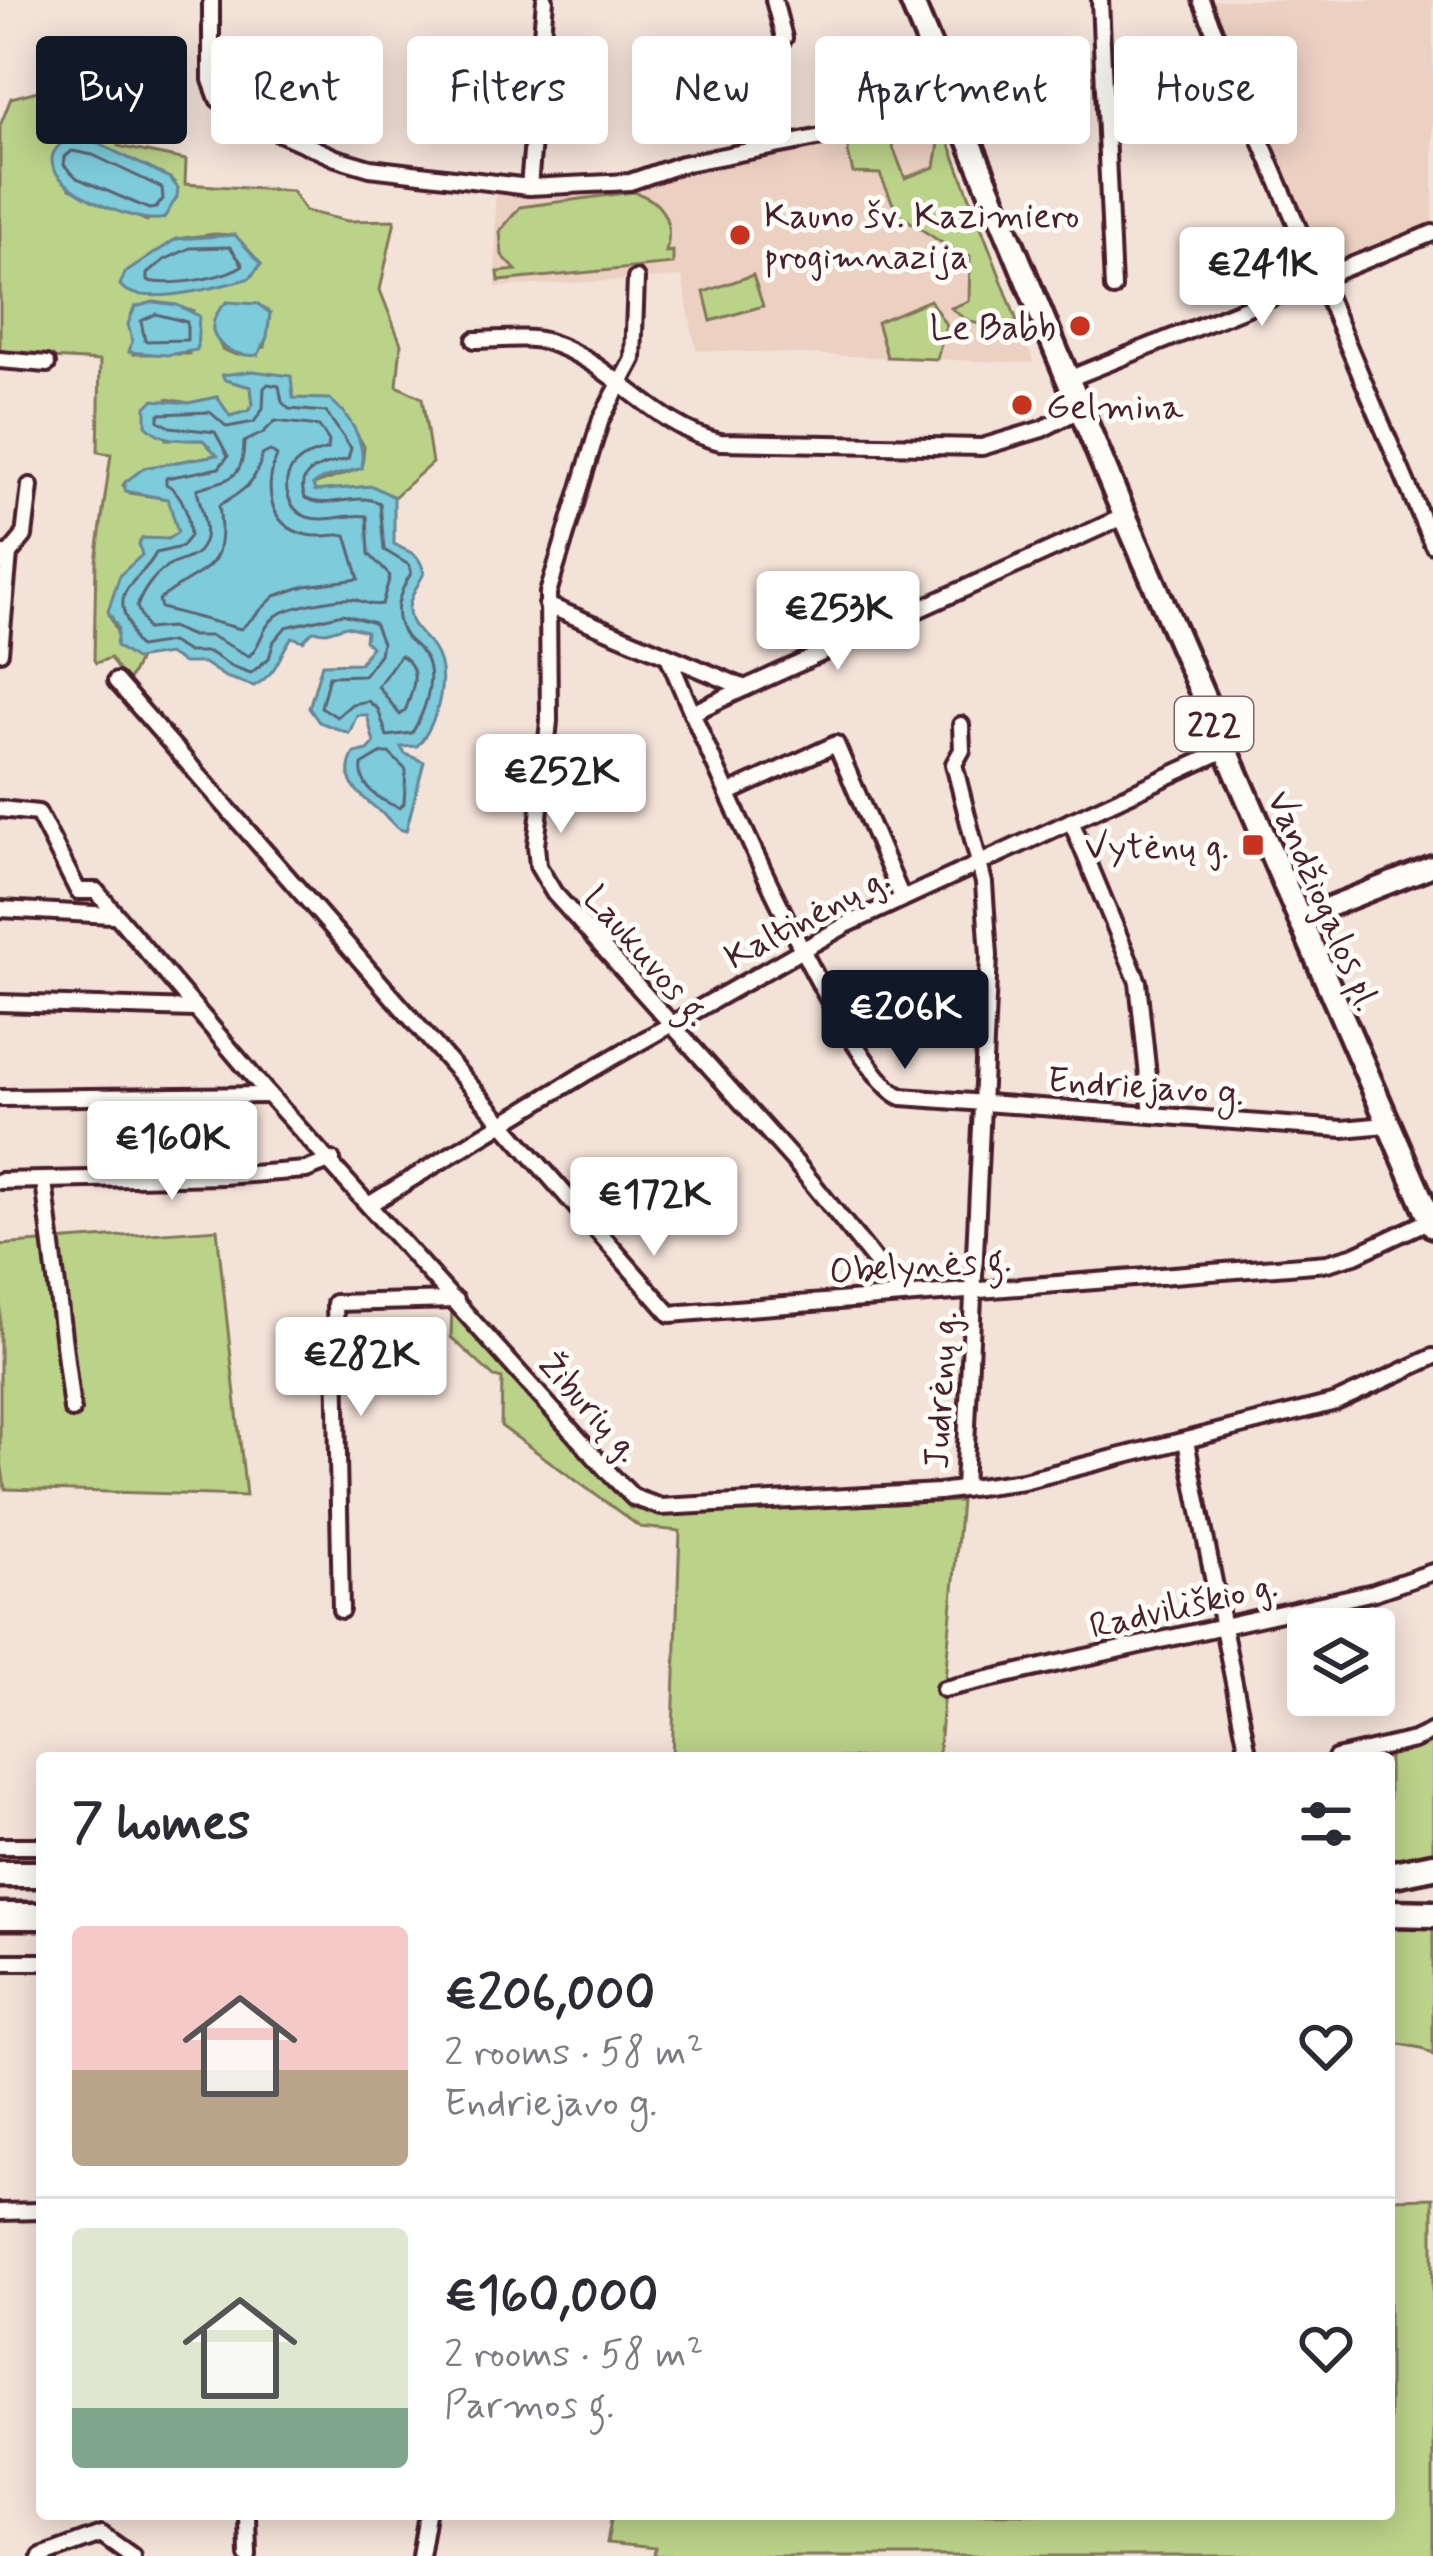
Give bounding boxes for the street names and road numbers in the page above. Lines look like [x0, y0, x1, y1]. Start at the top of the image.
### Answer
road number: 222 [1175, 697, 1253, 751]
street label: Vandžiogalos pl. [1254, 784, 1389, 1019]
street label: Kaltinėnų g. [717, 856, 898, 982]
street label: Laukuvos g. [569, 877, 720, 1040]
street label: Endriejavo g. [1046, 1058, 1246, 1121]
street label: Obelynės g. [828, 1238, 1013, 1300]
street label: Judrėnų g. [915, 1310, 970, 1470]
street label: Žiburių g. [526, 1343, 650, 1474]
street label: Radviliškio g. [1085, 1563, 1282, 1652]

